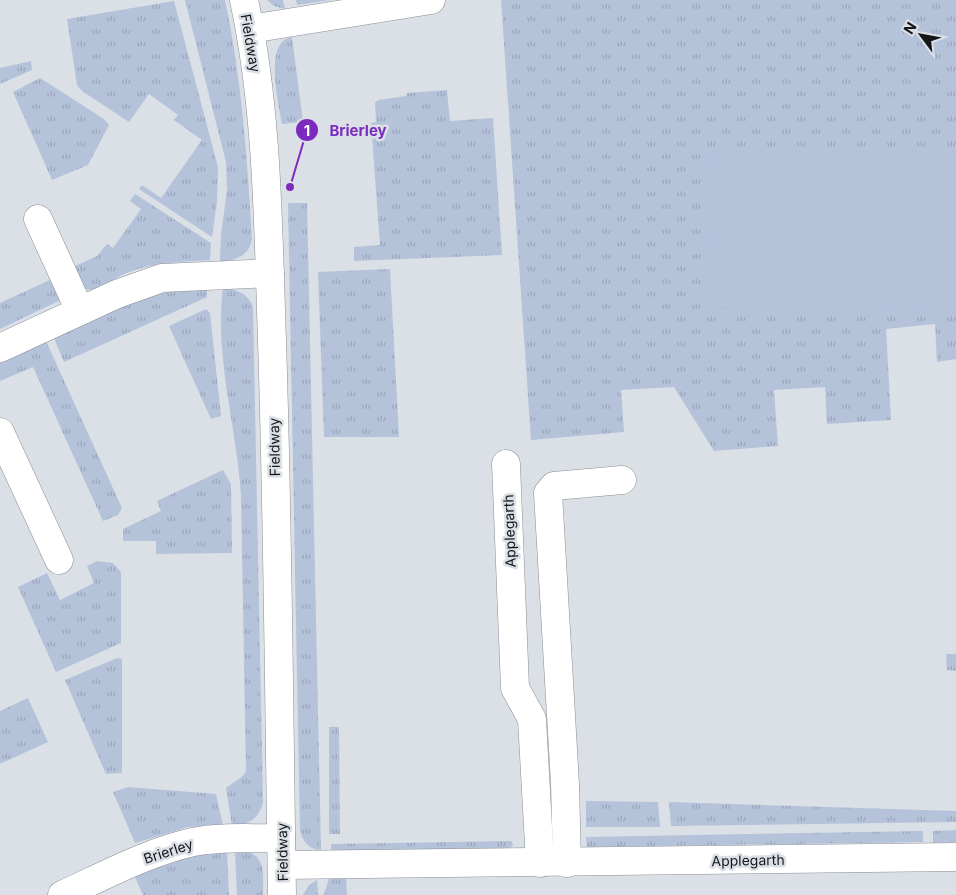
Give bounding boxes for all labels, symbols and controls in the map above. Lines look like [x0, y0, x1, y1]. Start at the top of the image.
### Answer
north arrow [896, 10, 946, 60]
street label: Fieldway [238, 13, 264, 74]
text: N [900, 19, 920, 37]
callout: Brierley [294, 115, 396, 145]
text: 1 [304, 121, 310, 140]
text: Brierley [329, 121, 387, 140]
street label: Fieldway [265, 417, 283, 477]
street label: Applegarth [499, 494, 519, 568]
street label: Fieldway [273, 822, 291, 882]
street label: Brierley [141, 835, 195, 867]
street label: Applegarth [711, 851, 785, 869]

